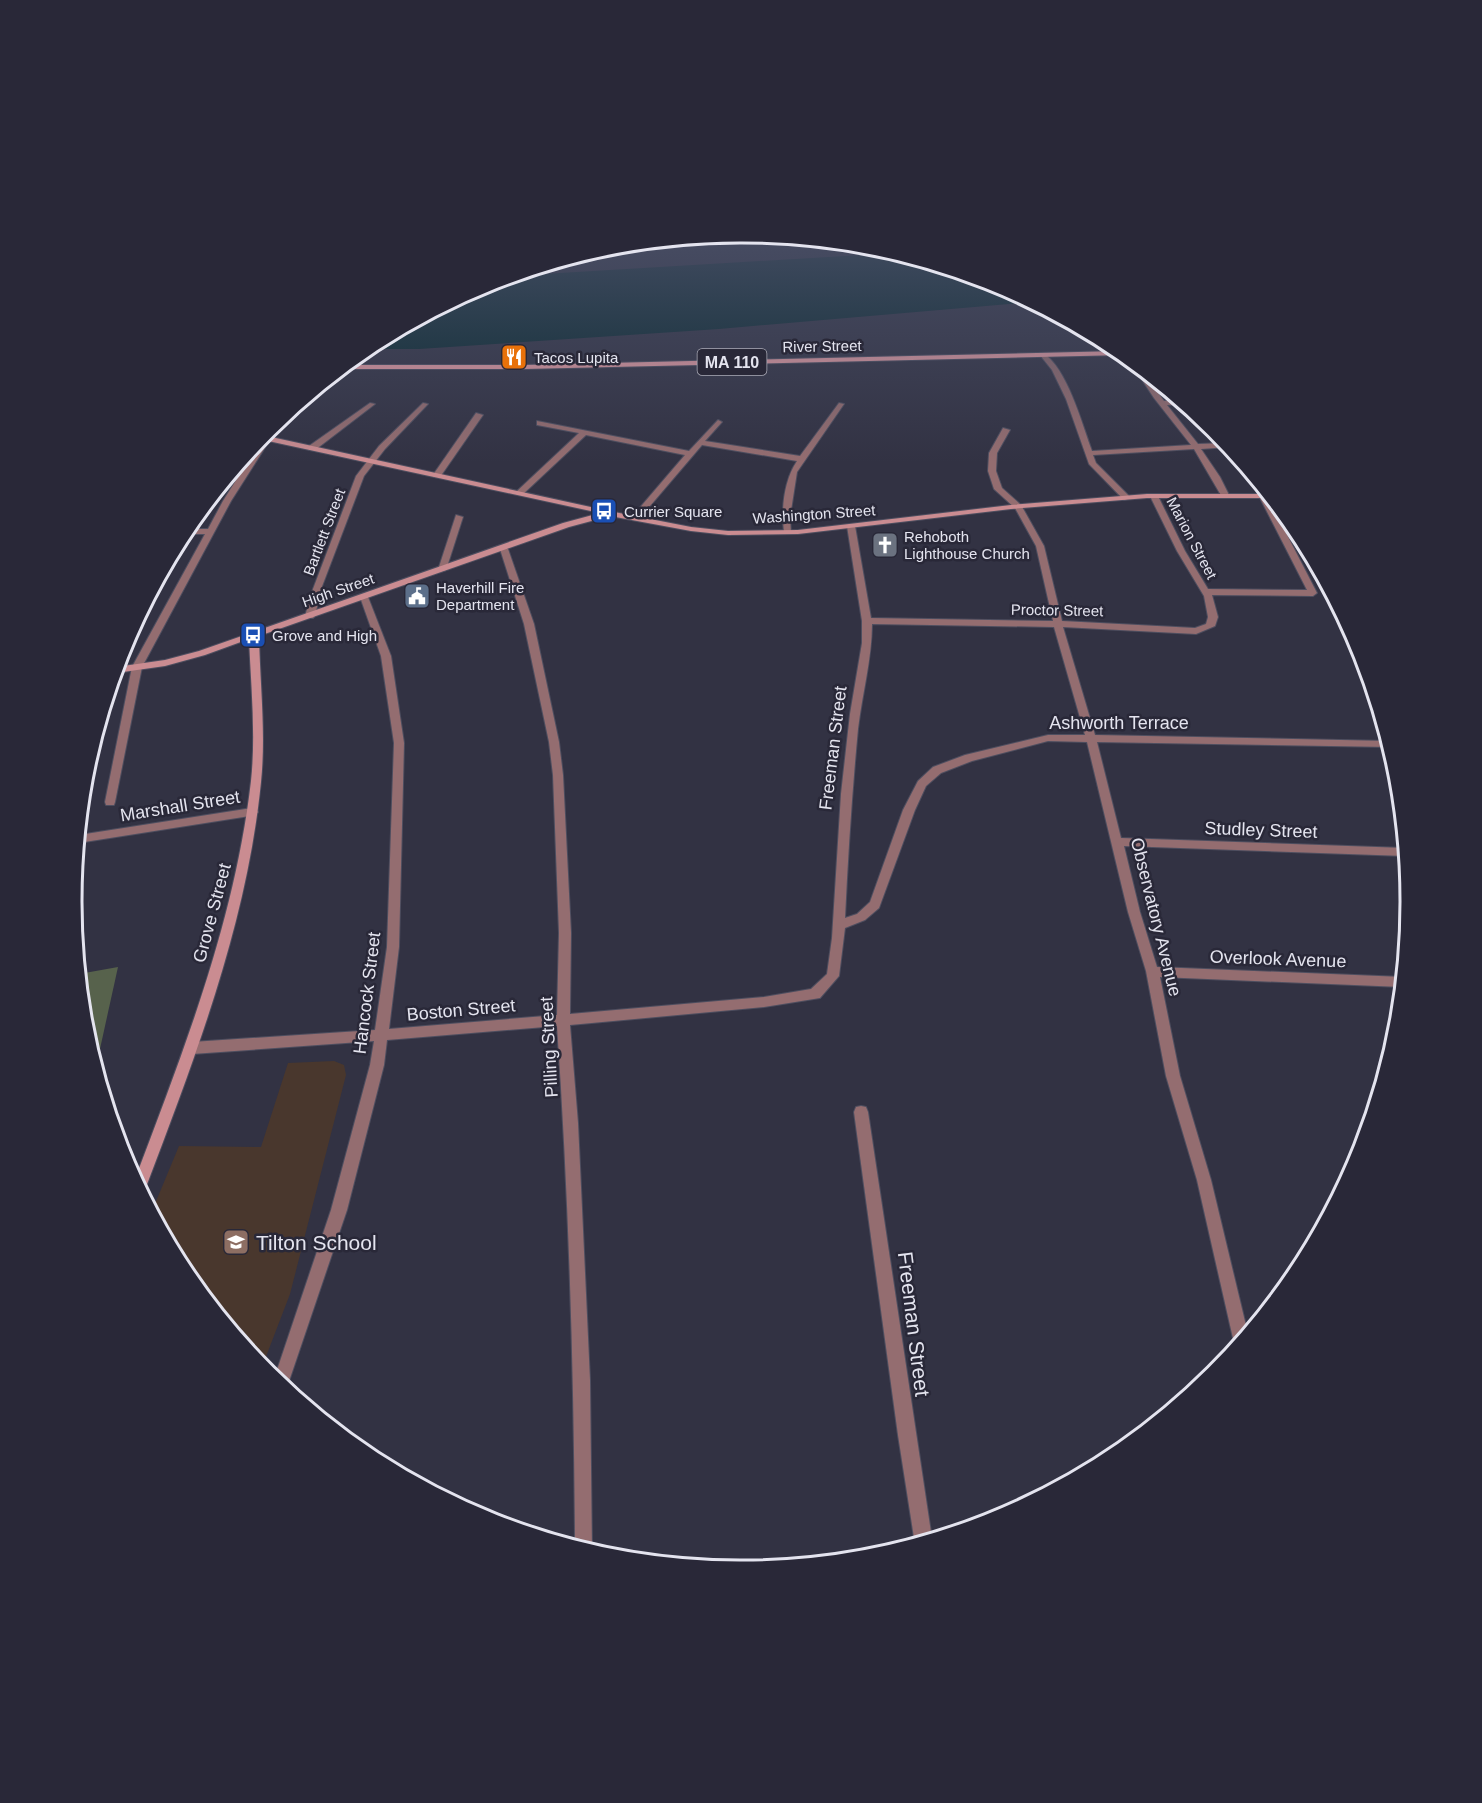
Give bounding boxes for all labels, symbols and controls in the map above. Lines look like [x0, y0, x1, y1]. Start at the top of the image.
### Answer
street label: River Street [782, 337, 863, 355]
restaurant icon: Tacos Lupita [499, 342, 529, 372]
place label: Tacos Lupita [534, 349, 619, 366]
road number: MA 110 [698, 349, 766, 375]
street label: Bartlett Street [300, 485, 349, 578]
street label: Marion Street [1163, 494, 1221, 582]
bus stop icon: Currier Square [589, 496, 619, 526]
street label: Washington Street [752, 501, 877, 527]
place label: Currier Square [624, 503, 722, 520]
place label: Rehoboth Lighthouse Church [904, 528, 1030, 562]
church icon: Rehoboth Lighthouse Church [870, 530, 900, 560]
street label: High Street [300, 569, 377, 610]
place label: Haverhill Fire Department [436, 579, 524, 613]
public building icon: Haverhill Fire Department [402, 581, 432, 611]
street label: Proctor Street [1011, 601, 1104, 619]
bus stop icon: Grove and High [238, 620, 268, 650]
place label: Grove and High [272, 627, 377, 644]
street label: Freeman Street [815, 685, 851, 811]
street label: Ashworth Terrace [1049, 713, 1189, 733]
street label: Marshall Street [119, 787, 241, 825]
street label: Studley Street [1204, 818, 1318, 842]
street label: Observatory Avenue [1127, 836, 1185, 998]
street label: Grove Street [189, 861, 235, 965]
street label: Hancock Street [350, 931, 384, 1055]
street label: Overlook Avenue [1209, 947, 1347, 971]
street label: Boston Street [406, 995, 516, 1025]
street label: Pilling Street [536, 996, 562, 1098]
school or university icon: Tilton School [221, 1227, 251, 1257]
place label: Tilton School [256, 1231, 377, 1254]
street label: Freeman Street [894, 1250, 934, 1398]

